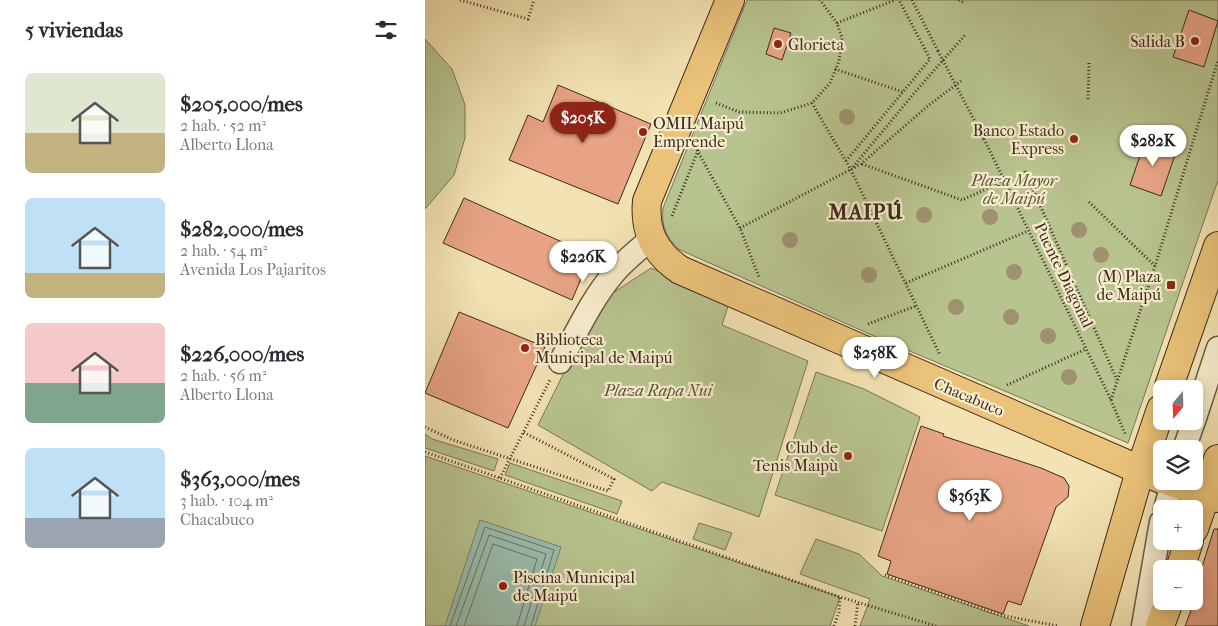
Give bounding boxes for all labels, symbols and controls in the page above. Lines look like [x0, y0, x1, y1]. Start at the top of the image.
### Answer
icon: filters [372, 16, 400, 44]
text: 5 viviendas [25, 18, 123, 42]
place label: Salida B [1130, 32, 1185, 51]
place label: Glorieta [788, 35, 845, 54]
marker: Salida B [1189, 35, 1201, 47]
marker: Glorieta [772, 38, 784, 50]
text: $205,000/mes [180, 92, 303, 116]
icon: home [65, 93, 125, 153]
pin: $205K [548, 102, 618, 144]
text: $205K [561, 108, 605, 127]
place label: OMIL Maipú Emprende [653, 114, 744, 151]
text: 2 hab. · 52 m² [180, 116, 266, 135]
place label: Banco Estado Express [973, 121, 1064, 158]
pin: $282K [1118, 124, 1188, 167]
marker: OMIL Maipú Emprende [637, 126, 649, 138]
text: $282K [1131, 131, 1175, 150]
marker: Banco Estado Express [1068, 133, 1080, 145]
text: Alberto Llona [180, 135, 274, 154]
park label: Plaza Mayor de Maipú [970, 171, 1059, 208]
district label: MAIPÚ [827, 199, 904, 224]
text: $282,000/mes [180, 217, 303, 241]
icon: home [65, 218, 125, 278]
street label: Puente Diagonal [1030, 219, 1098, 331]
pin: $226K [548, 240, 618, 283]
text: 2 hab. · 54 m² [180, 241, 267, 260]
text: $226K [560, 247, 606, 266]
text: Avenida Los Pajaritos [180, 260, 326, 279]
place label: (M) Plaza de Maipú [1097, 267, 1162, 304]
marker: (M) Plaza de Maipú [1165, 279, 1177, 291]
place label: Biblioteca Municipal de Maipú [535, 330, 673, 367]
pin: $258K [840, 336, 910, 379]
text: $226,000/mes [180, 342, 304, 366]
marker: Biblioteca Municipal de Maipú [519, 342, 531, 354]
icon: home [65, 343, 125, 403]
text: $258K [853, 343, 897, 362]
text: 2 hab. · 56 m² [180, 366, 266, 385]
street label: Chacabuco [931, 374, 1007, 420]
north arrow [1153, 380, 1203, 430]
map controls [1153, 380, 1203, 610]
park label: Plaza Rapa Nui [603, 381, 714, 400]
text: Alberto Llona [180, 385, 274, 404]
place label: Club de Tenis Maipù [753, 438, 838, 475]
button: layers [1153, 440, 1203, 490]
marker: Club de Tenis Maipù [842, 450, 854, 462]
text: $363,000/mes [180, 467, 300, 491]
icon: home [65, 468, 125, 528]
pin: $363K [935, 480, 1005, 522]
text: $363K [949, 486, 991, 505]
text: 3 hab. · 104 m² [180, 491, 273, 510]
button: + [1153, 500, 1203, 550]
text: Chacabuco [180, 510, 254, 529]
button: − [1153, 560, 1203, 610]
place label: Piscina Municipal de Maipú [513, 568, 635, 605]
marker: Piscina Municipal de Maipú [497, 580, 509, 592]

